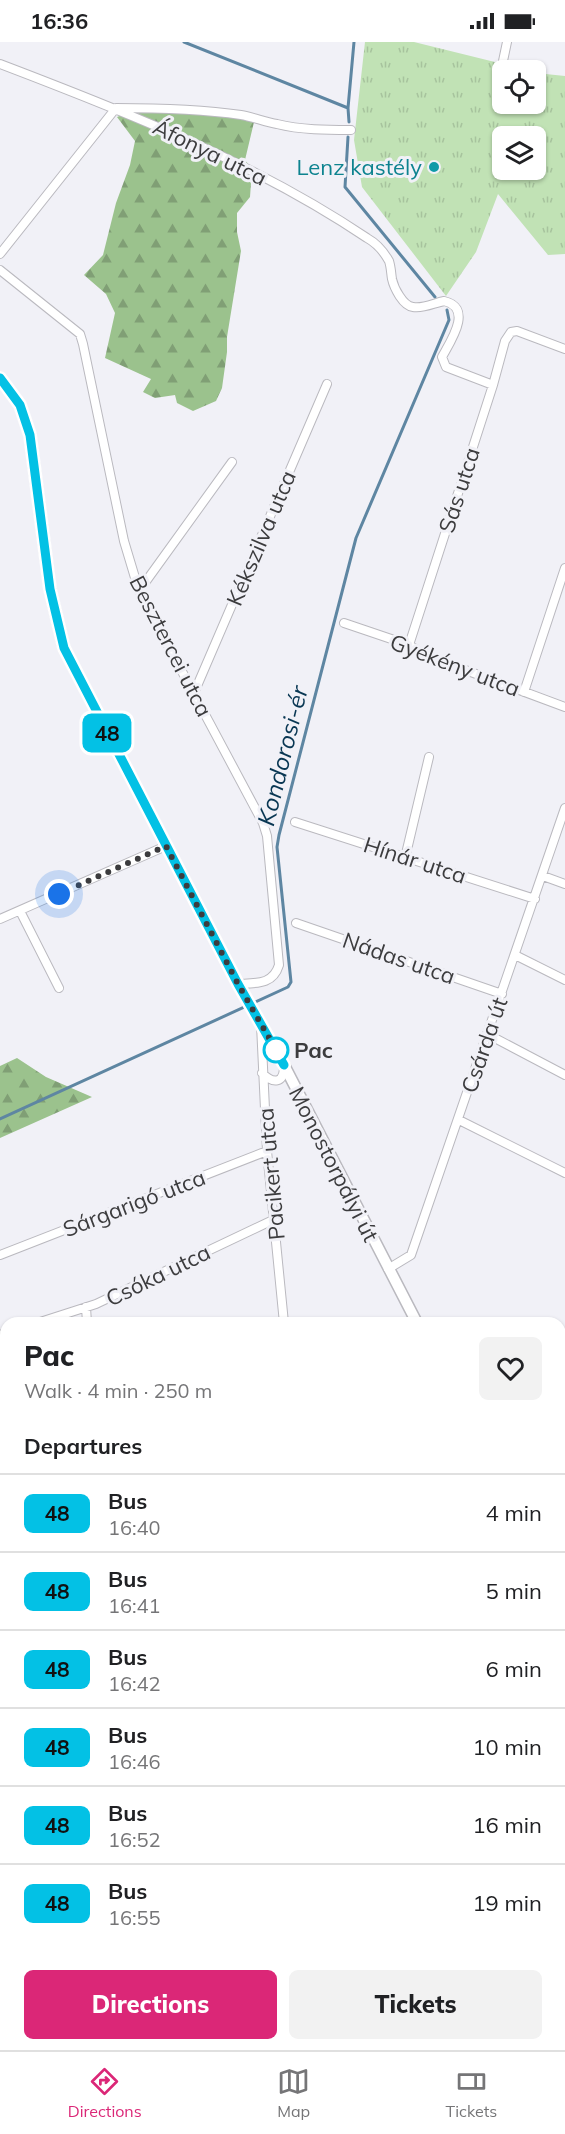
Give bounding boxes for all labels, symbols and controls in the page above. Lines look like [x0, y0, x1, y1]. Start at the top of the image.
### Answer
text: 16:36 [30, 7, 88, 35]
map controls [492, 60, 546, 180]
button: locate [492, 60, 546, 114]
street label: Áfonya utca [149, 112, 271, 192]
button: layers [492, 126, 546, 180]
place label: Lenz kastély [296, 153, 422, 181]
marker: Lenz kastély [427, 160, 441, 174]
street label: Sás utca [432, 444, 486, 536]
street label: Kékszilva utca [220, 466, 302, 610]
street label: Besztercei utca [123, 571, 219, 721]
street label: Gyékény utca [386, 627, 524, 703]
water label: Kondorosi-ér [250, 681, 314, 829]
line badge: 48 [80, 714, 134, 752]
text: 48 [94, 720, 120, 746]
street label: Hínár utca [360, 830, 470, 890]
your location [44, 879, 74, 909]
street label: Nádas utca [339, 926, 459, 990]
street label: Csárda út [455, 993, 514, 1097]
place label: Pac [294, 1036, 333, 1064]
marker: Pac [263, 1037, 289, 1063]
street label: Monostorpályi út [283, 1082, 385, 1247]
street label: Pacikert utca [251, 1107, 291, 1241]
street label: Sárgarigó utca [59, 1163, 209, 1243]
street label: Csóka utca [101, 1238, 215, 1312]
button: heart [479, 1337, 542, 1400]
text: Pac [24, 1338, 74, 1373]
text: Walk · 4 min · 250 m [24, 1378, 212, 1403]
text: Departures [24, 1432, 142, 1460]
text: Bus [108, 1487, 147, 1515]
text: 4 min [486, 1499, 542, 1527]
text: 48 [44, 1500, 70, 1526]
text: 16:40 [108, 1515, 161, 1540]
text: Bus [108, 1565, 147, 1593]
text: 5 min [486, 1577, 542, 1605]
text: 48 [44, 1578, 70, 1604]
text: 16:41 [108, 1593, 161, 1618]
text: Bus [108, 1643, 147, 1671]
text: 6 min [486, 1655, 542, 1683]
text: 48 [44, 1656, 70, 1682]
text: 16:42 [108, 1671, 161, 1696]
text: Bus [108, 1721, 147, 1749]
text: 10 min [472, 1733, 542, 1761]
text: 48 [44, 1734, 70, 1760]
text: 16:46 [108, 1749, 161, 1774]
text: Bus [108, 1799, 147, 1827]
text: 16 min [472, 1811, 542, 1839]
text: 48 [44, 1812, 70, 1838]
text: 16:52 [108, 1827, 161, 1852]
text: Bus [108, 1877, 147, 1905]
text: 19 min [472, 1889, 542, 1917]
text: 48 [44, 1890, 70, 1916]
text: 16:55 [108, 1905, 161, 1930]
button: Directions [24, 1970, 277, 2039]
button: Tickets [289, 1970, 542, 2039]
tab: Directions [68, 2065, 142, 2121]
tab: Map [277, 2065, 310, 2121]
tab: Tickets [446, 2065, 497, 2121]

